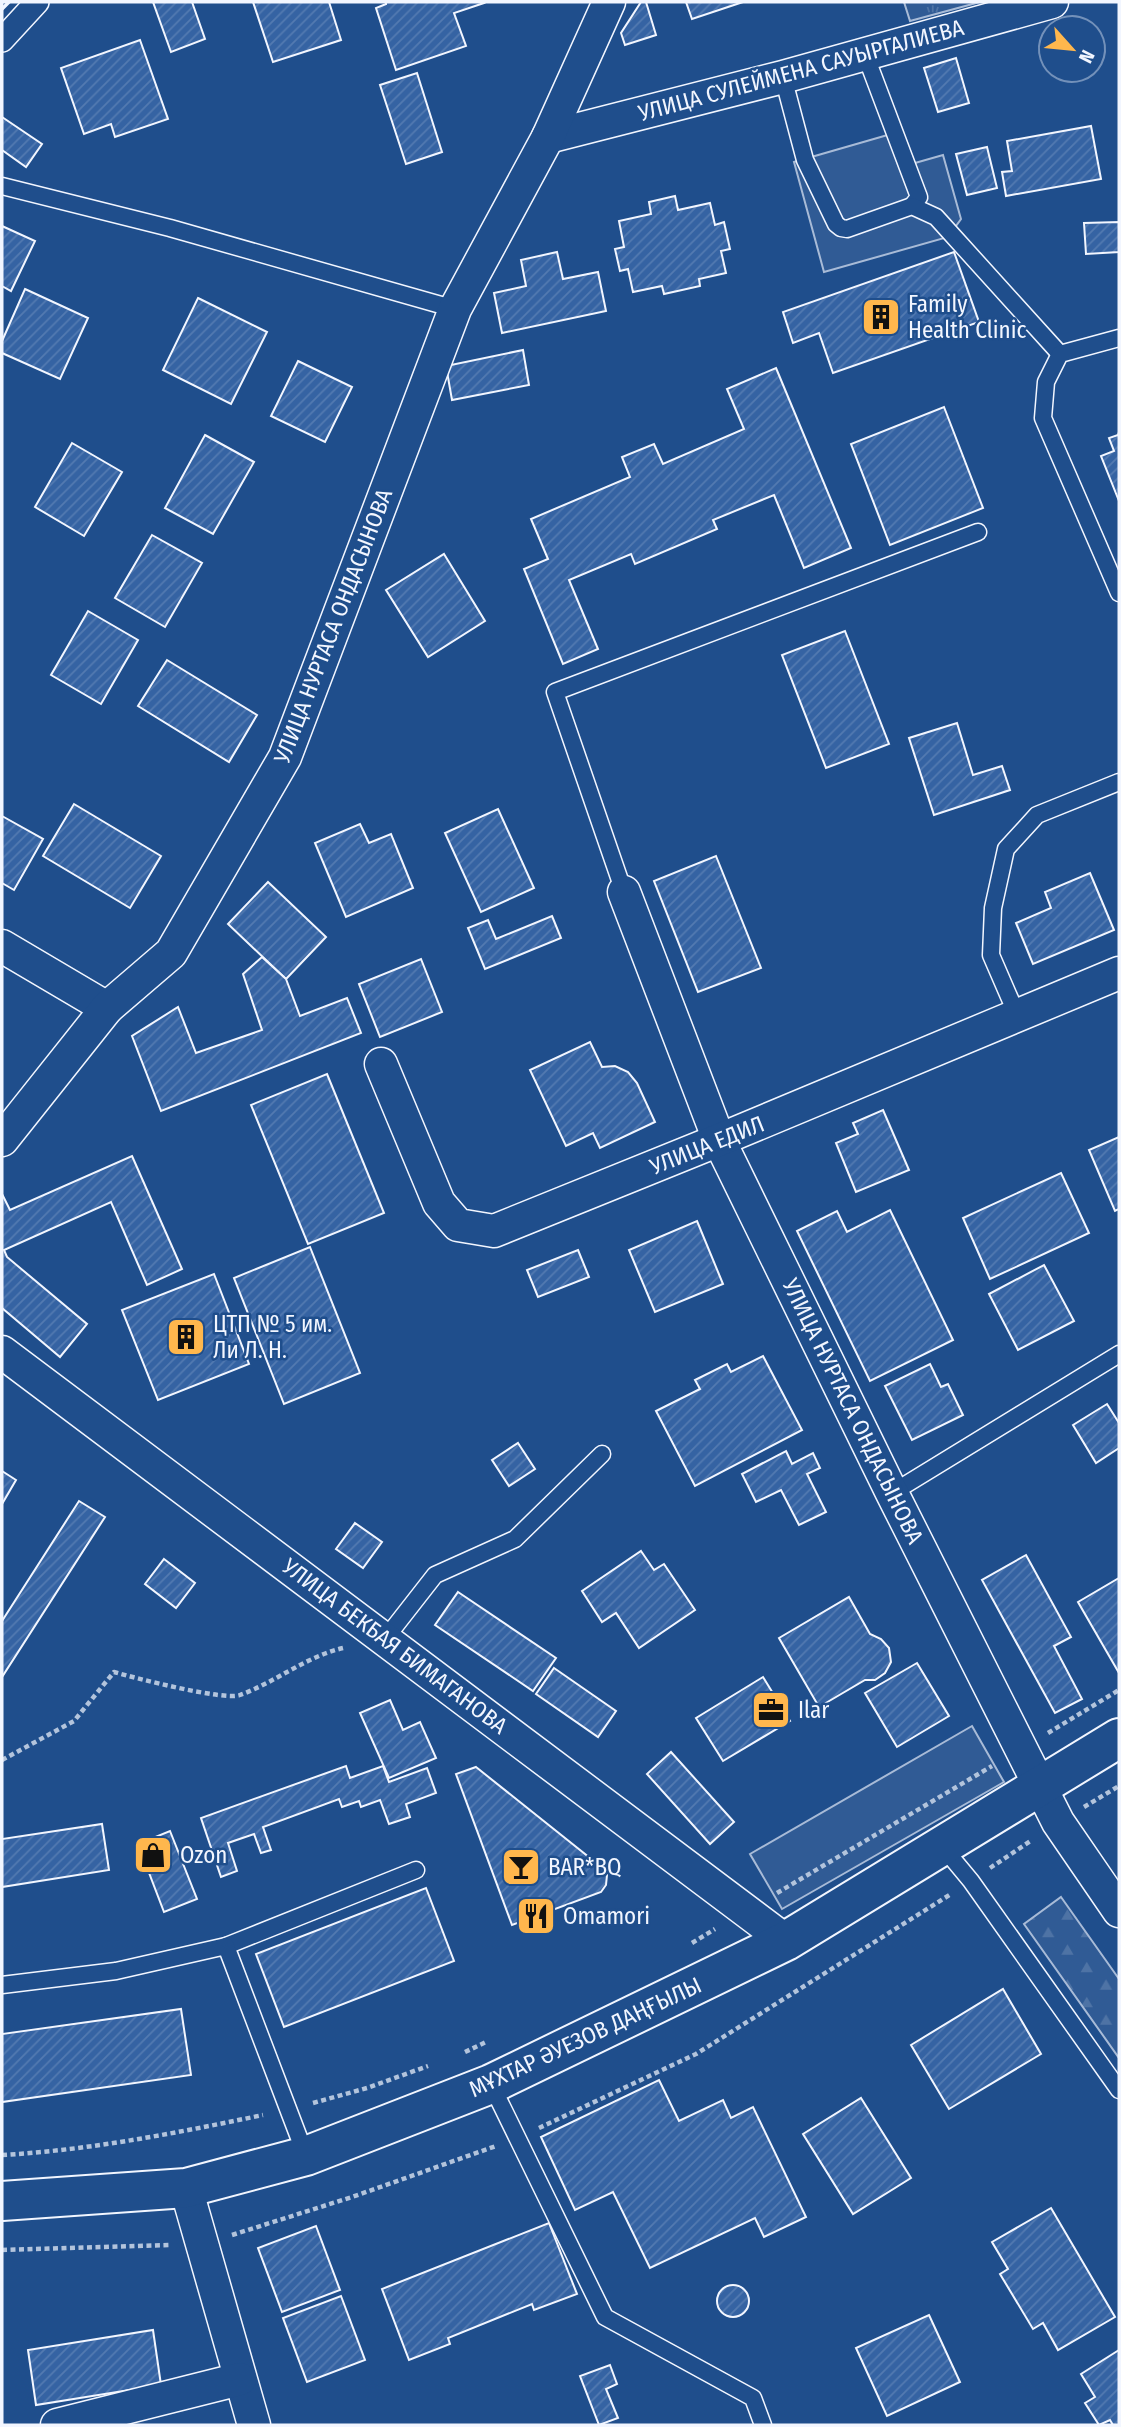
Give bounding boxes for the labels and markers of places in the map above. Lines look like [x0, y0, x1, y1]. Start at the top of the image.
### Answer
place label: Family Health Clinic [908, 290, 1026, 344]
building icon: Family Health Clinic [860, 296, 902, 338]
place label: ЦТП № 5 им. Ли Л. Н. [213, 1310, 332, 1364]
building icon: ЦТП № 5 им. Ли Л. Н. [165, 1316, 207, 1358]
office icon: Ilar [750, 1689, 792, 1731]
place label: Ilar [798, 1696, 829, 1724]
shop icon: Ozon [132, 1834, 174, 1876]
place label: Ozon [180, 1841, 227, 1869]
bar icon: BAR*BQ [500, 1846, 542, 1888]
place label: BAR*BQ [548, 1853, 622, 1881]
restaurant icon: Omamori [515, 1895, 557, 1937]
place label: Omamori [563, 1902, 650, 1930]

